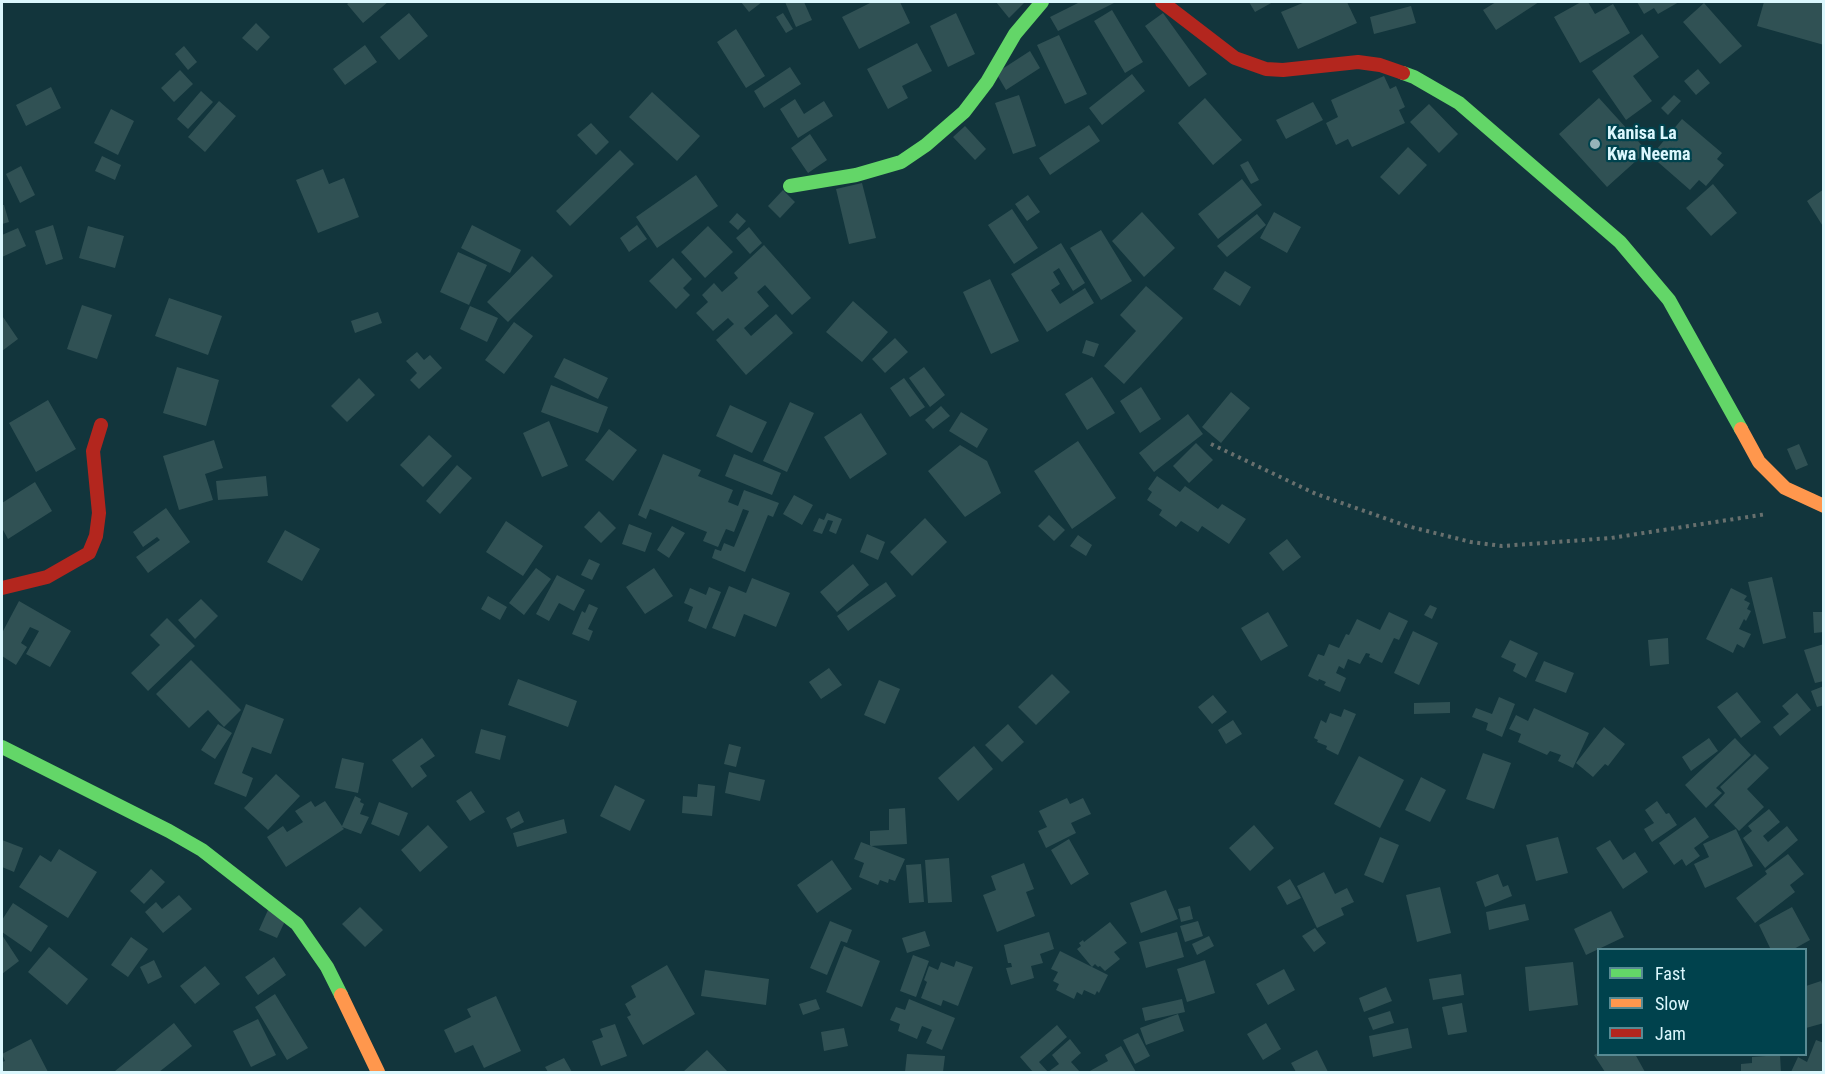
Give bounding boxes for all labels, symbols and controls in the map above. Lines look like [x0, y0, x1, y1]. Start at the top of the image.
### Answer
place label: Kanisa La Kwa Neema [1607, 123, 1691, 166]
marker: Kanisa La Kwa Neema [1588, 137, 1602, 151]
legend [1597, 948, 1807, 1056]
text: Fast [1655, 963, 1686, 984]
text: Slow [1655, 993, 1689, 1014]
text: Jam [1655, 1023, 1686, 1044]

